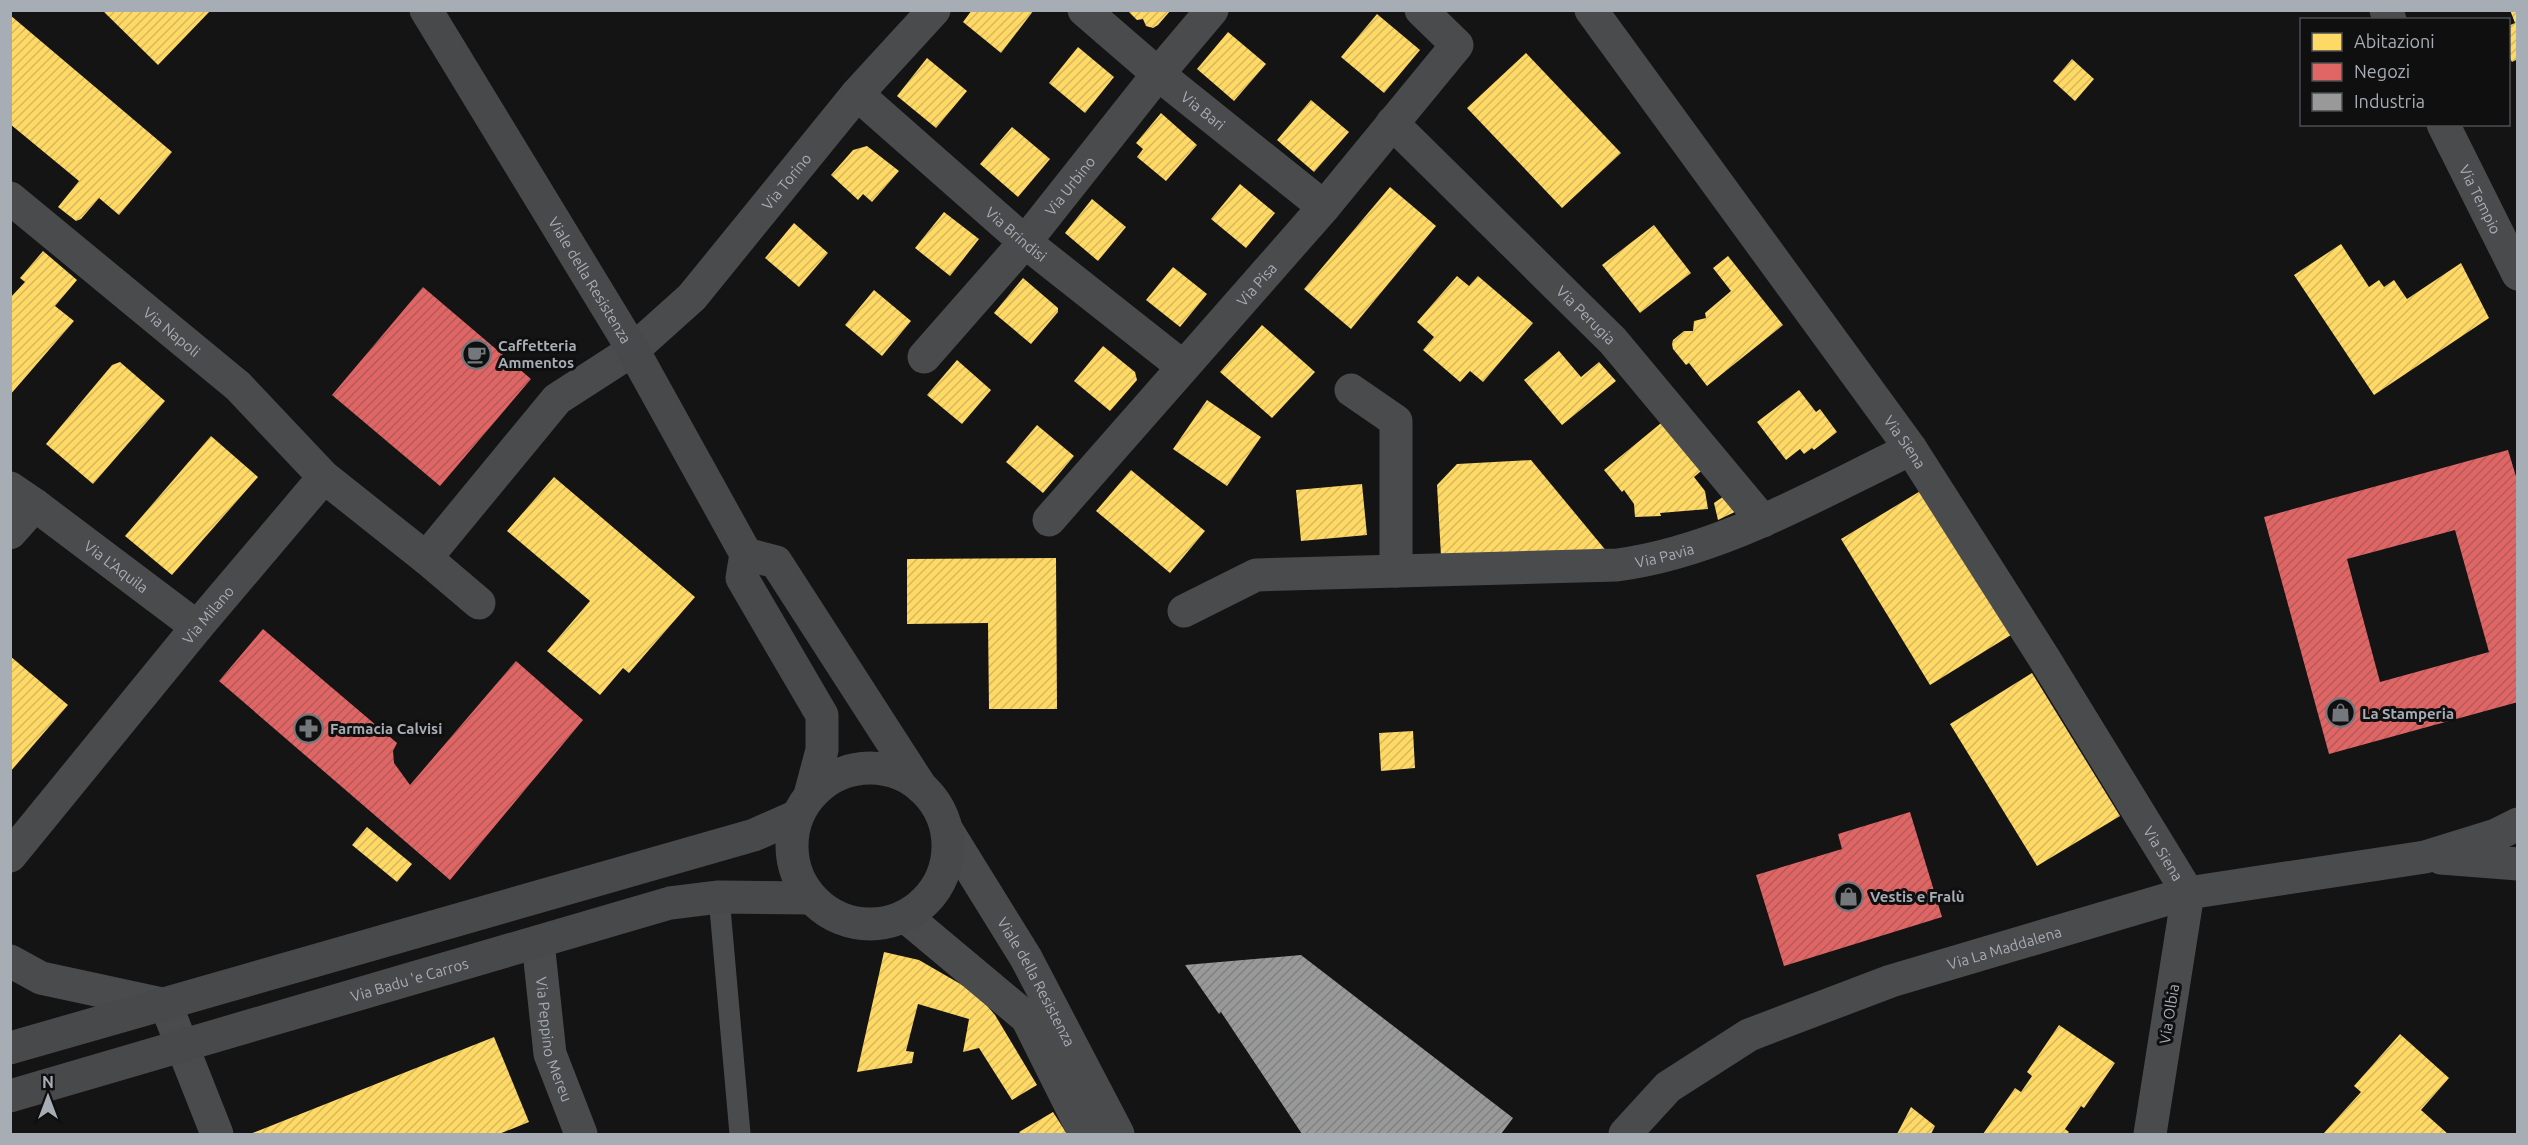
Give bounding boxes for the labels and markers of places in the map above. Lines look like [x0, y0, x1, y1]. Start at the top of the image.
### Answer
place label: Caffetteria Ammentos [498, 337, 577, 371]
cafe icon: Caffetteria Ammentos [461, 338, 493, 370]
shop icon: La Stamperia [2325, 697, 2357, 729]
place label: La Stamperia [2362, 705, 2454, 722]
pharmacy icon: Farmacia Calvisi [293, 712, 325, 744]
place label: Farmacia Calvisi [330, 720, 442, 737]
shop icon: Vestis e Fralù [1833, 880, 1865, 912]
place label: Vestis e Fralù [1870, 888, 1965, 905]

